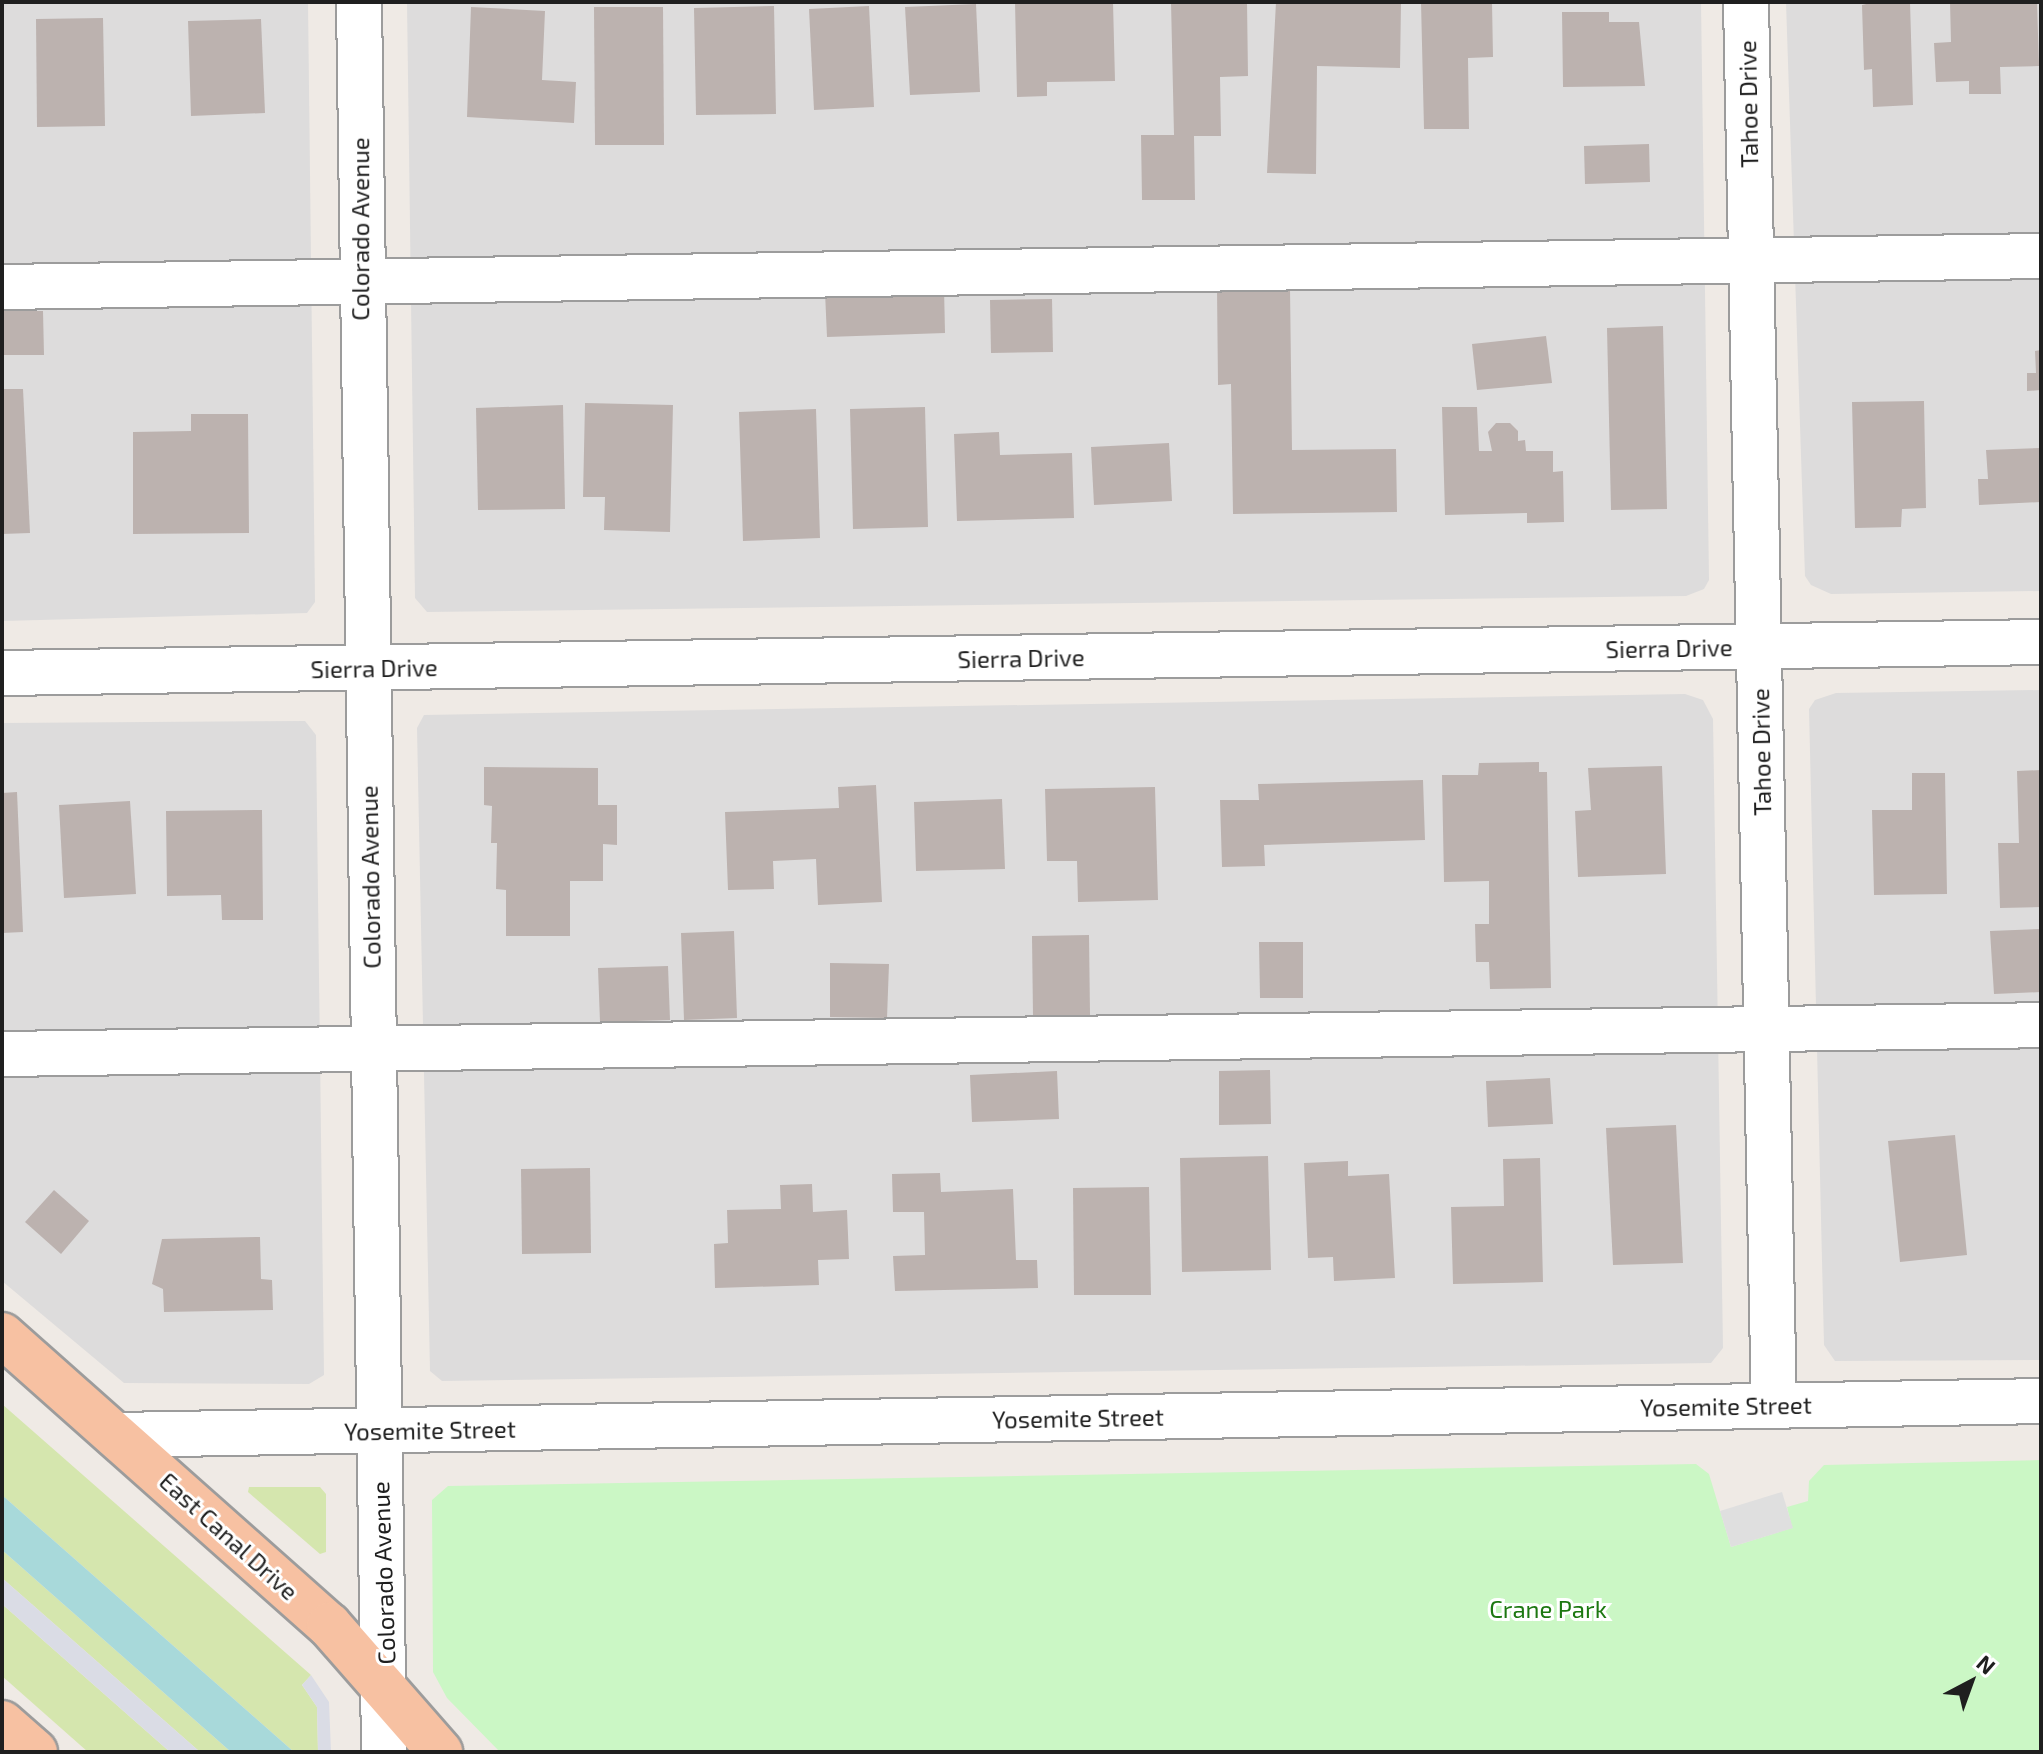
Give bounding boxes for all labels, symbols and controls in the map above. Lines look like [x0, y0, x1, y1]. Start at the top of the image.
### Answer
street label: Tahoe Drive [1732, 40, 1764, 168]
street label: Colorado Avenue [346, 137, 374, 321]
street label: Sierra Drive [1605, 632, 1733, 664]
street label: Sierra Drive [957, 642, 1085, 674]
street label: Sierra Drive [310, 652, 438, 684]
street label: Tahoe Drive [1745, 688, 1777, 816]
street label: Colorado Avenue [354, 785, 386, 969]
street label: Yosemite Street [1640, 1390, 1812, 1422]
street label: Yosemite Street [992, 1402, 1164, 1434]
street label: Yosemite Street [344, 1414, 516, 1446]
street label: East Canal Drive [154, 1466, 304, 1606]
street label: Colorado Avenue [365, 1481, 401, 1665]
park label: Crane Park [1489, 1595, 1607, 1623]
north arrow [1931, 1642, 2011, 1722]
text: N [1972, 1649, 2001, 1679]

